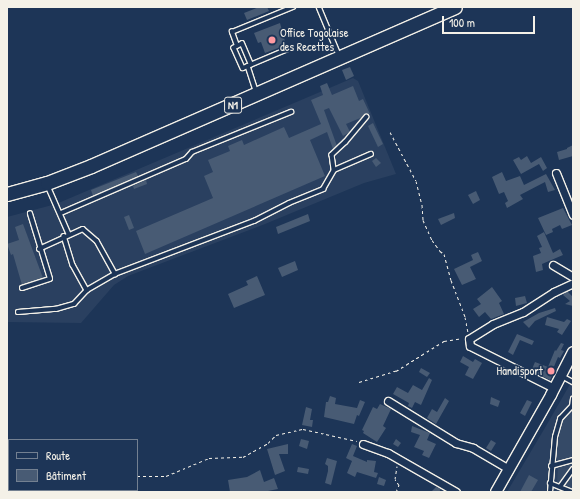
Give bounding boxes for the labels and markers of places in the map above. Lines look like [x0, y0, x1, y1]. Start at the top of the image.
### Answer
place label: Office Togolaise des Recettes [280, 26, 348, 54]
marker: Office Togolaise des Recettes [267, 35, 277, 45]
place label: Handisport [497, 364, 543, 378]
marker: Handisport [546, 366, 556, 376]

